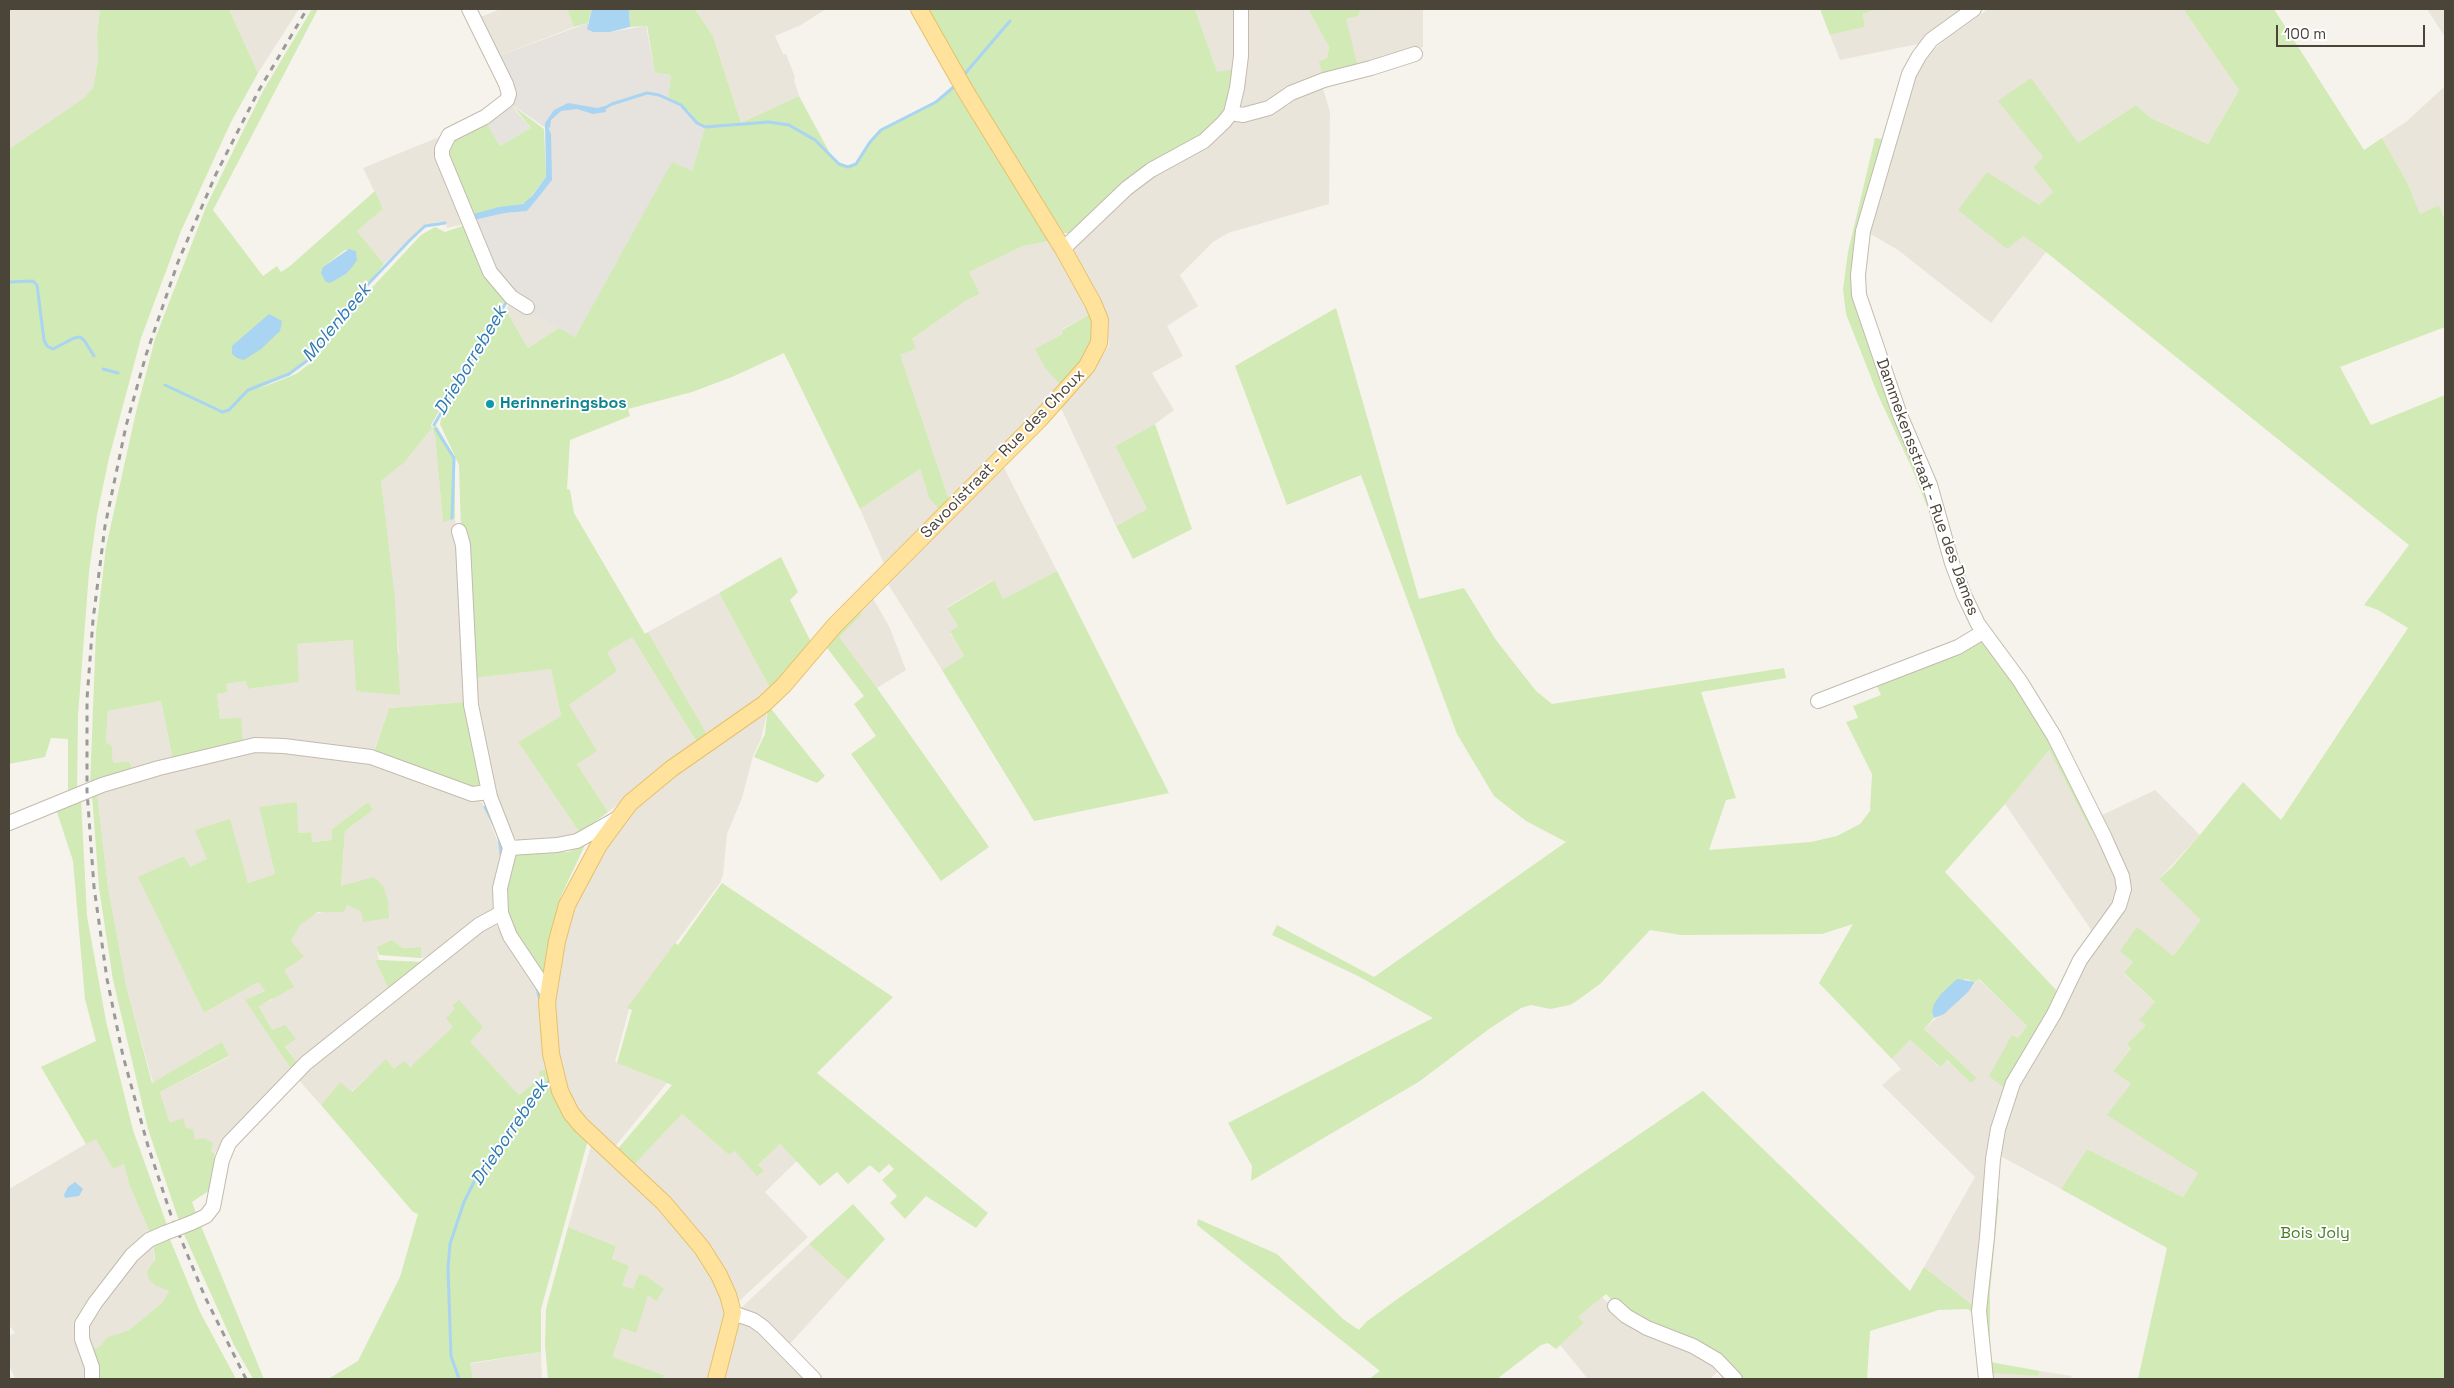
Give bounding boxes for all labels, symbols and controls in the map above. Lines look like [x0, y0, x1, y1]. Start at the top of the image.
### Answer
scale bar [2279, 15, 2428, 47]
text: 100 m [2284, 24, 2326, 43]
water label: Molenbeek [298, 280, 376, 366]
water label: Drieborrebeek [430, 303, 512, 419]
street label: Dammekensstraat - Rue des Dames [1871, 356, 1983, 618]
street label: Savooistraat - Rue des Choux [917, 365, 1089, 543]
place label: Herinneringsbos [500, 394, 627, 414]
marker: Herinneringsbos [484, 398, 496, 410]
water label: Drieborrebeek [467, 1076, 553, 1190]
park label: Bois Joly [2280, 1224, 2350, 1244]

